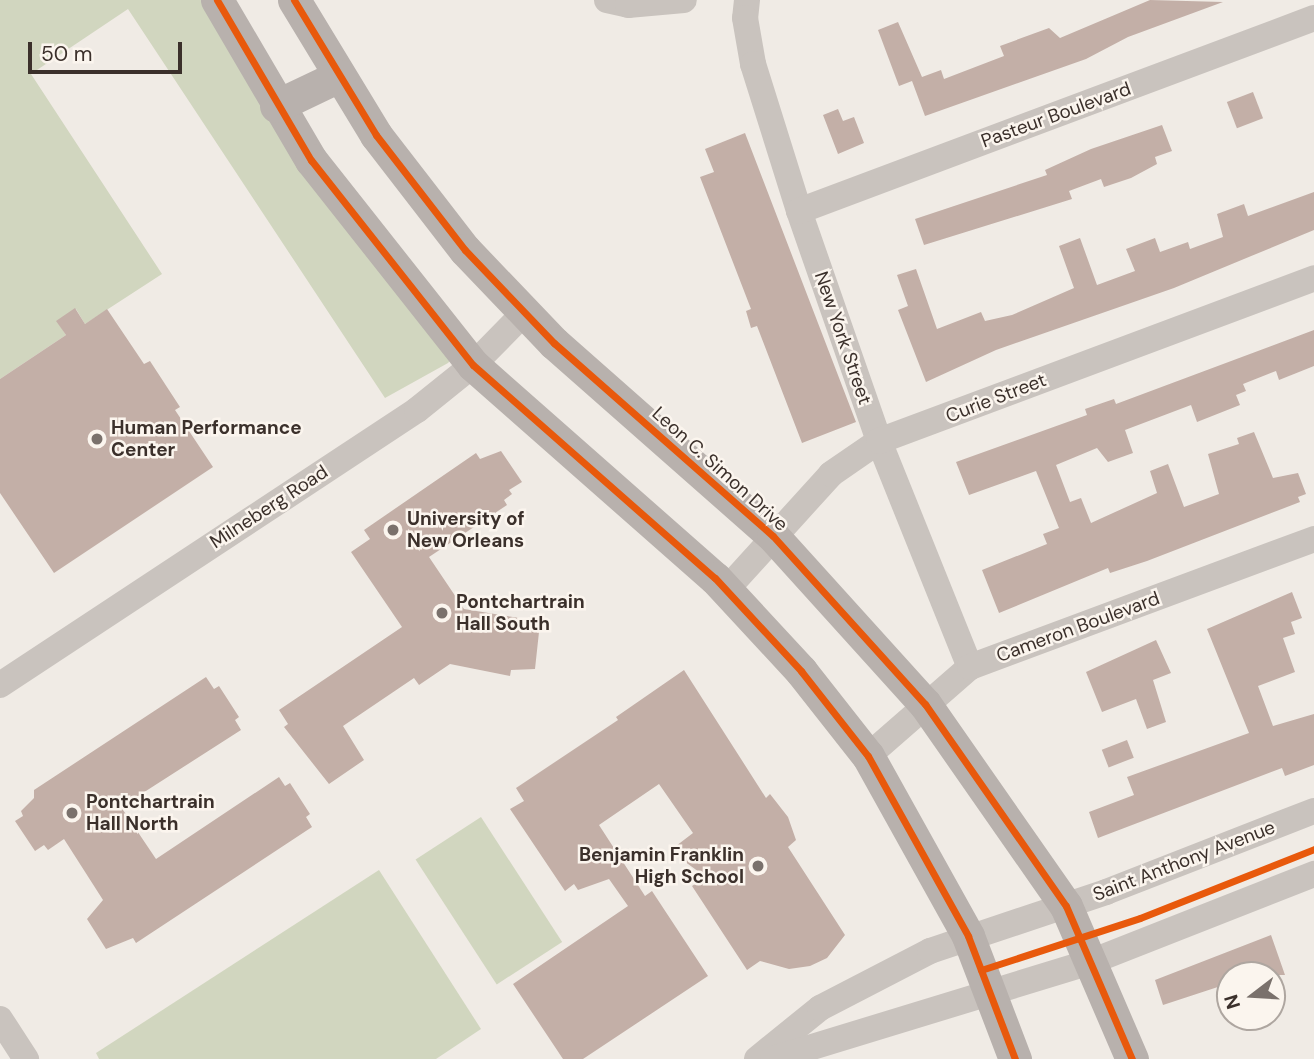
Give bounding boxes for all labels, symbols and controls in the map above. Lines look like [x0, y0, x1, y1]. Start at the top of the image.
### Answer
scale bar [32, 28, 186, 72]
text: 50 m [41, 40, 92, 68]
street label: Pasteur Boulevard [978, 77, 1134, 153]
street label: New York Street [810, 268, 876, 408]
street label: Curie Street [943, 368, 1049, 428]
street label: Leon C. Simon Drive [647, 402, 793, 536]
place label: Human Performance Center [111, 417, 302, 461]
marker: Human Performance Center [89, 431, 105, 447]
street label: Milneberg Road [206, 460, 332, 554]
place label: University of New Orleans [407, 508, 525, 552]
marker: University of New Orleans [385, 522, 401, 538]
street label: Cameron Boulevard [993, 587, 1163, 667]
place label: Pontchartrain Hall South [456, 591, 585, 635]
marker: Pontchartrain Hall South [434, 605, 450, 621]
place label: Pontchartrain Hall North [86, 791, 215, 835]
marker: Pontchartrain Hall North [64, 805, 80, 821]
street label: Saint Anthony Avenue [1090, 816, 1278, 906]
place label: Benjamin Franklin High School [579, 844, 744, 888]
marker: Benjamin Franklin High School [750, 858, 766, 874]
north arrow [1216, 961, 1286, 1031]
text: N [1218, 991, 1246, 1012]

